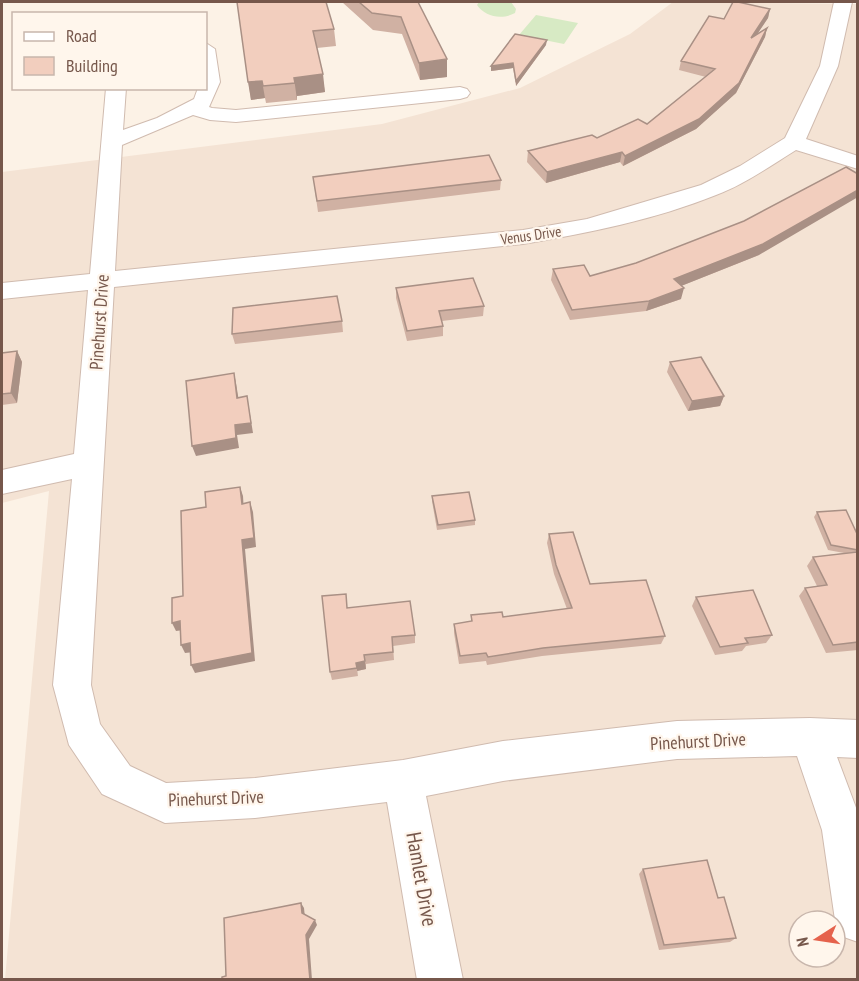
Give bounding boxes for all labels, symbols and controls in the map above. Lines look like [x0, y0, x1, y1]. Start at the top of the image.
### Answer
legend [12, 12, 207, 90]
text: Road [66, 24, 97, 47]
text: Building [66, 54, 118, 77]
street label: Venus Drive [498, 221, 563, 249]
street label: Pinehurst Drive [84, 274, 114, 370]
street label: Pinehurst Drive [650, 727, 746, 755]
street label: Pinehurst Drive [168, 785, 264, 811]
street label: Hamlet Drive [400, 830, 444, 928]
north arrow [787, 909, 847, 969]
text: N [792, 936, 813, 948]

